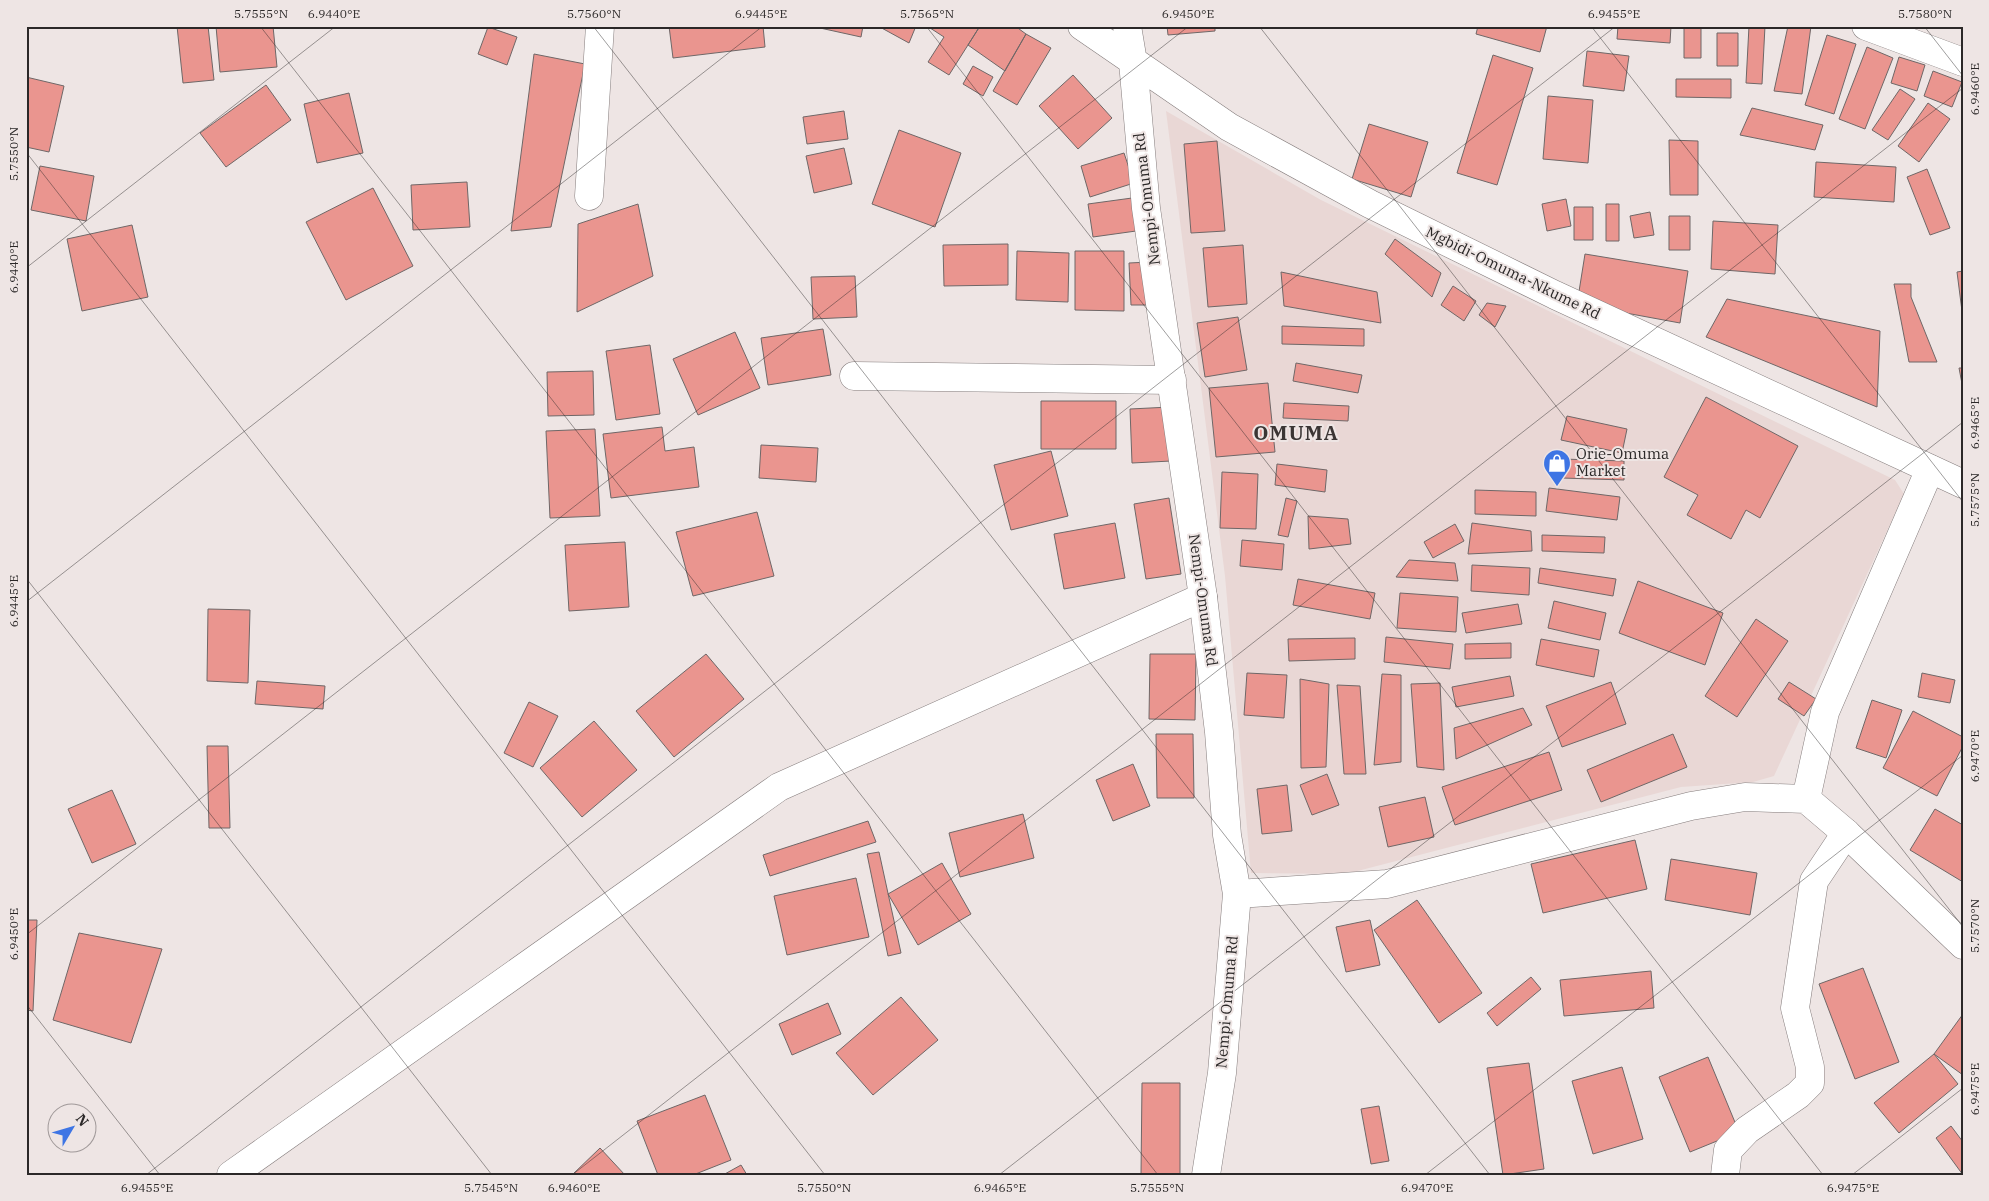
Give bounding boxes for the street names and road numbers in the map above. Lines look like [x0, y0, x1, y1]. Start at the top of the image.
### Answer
street label: Nempi-Omuma Rd [1129, 132, 1164, 266]
street label: Mgbidi-Omuma-Nkume Rd [1423, 222, 1604, 323]
street label: Nempi-Omuma Rd [1185, 533, 1222, 667]
street label: Nempi-Omuma Rd [1211, 935, 1242, 1069]

